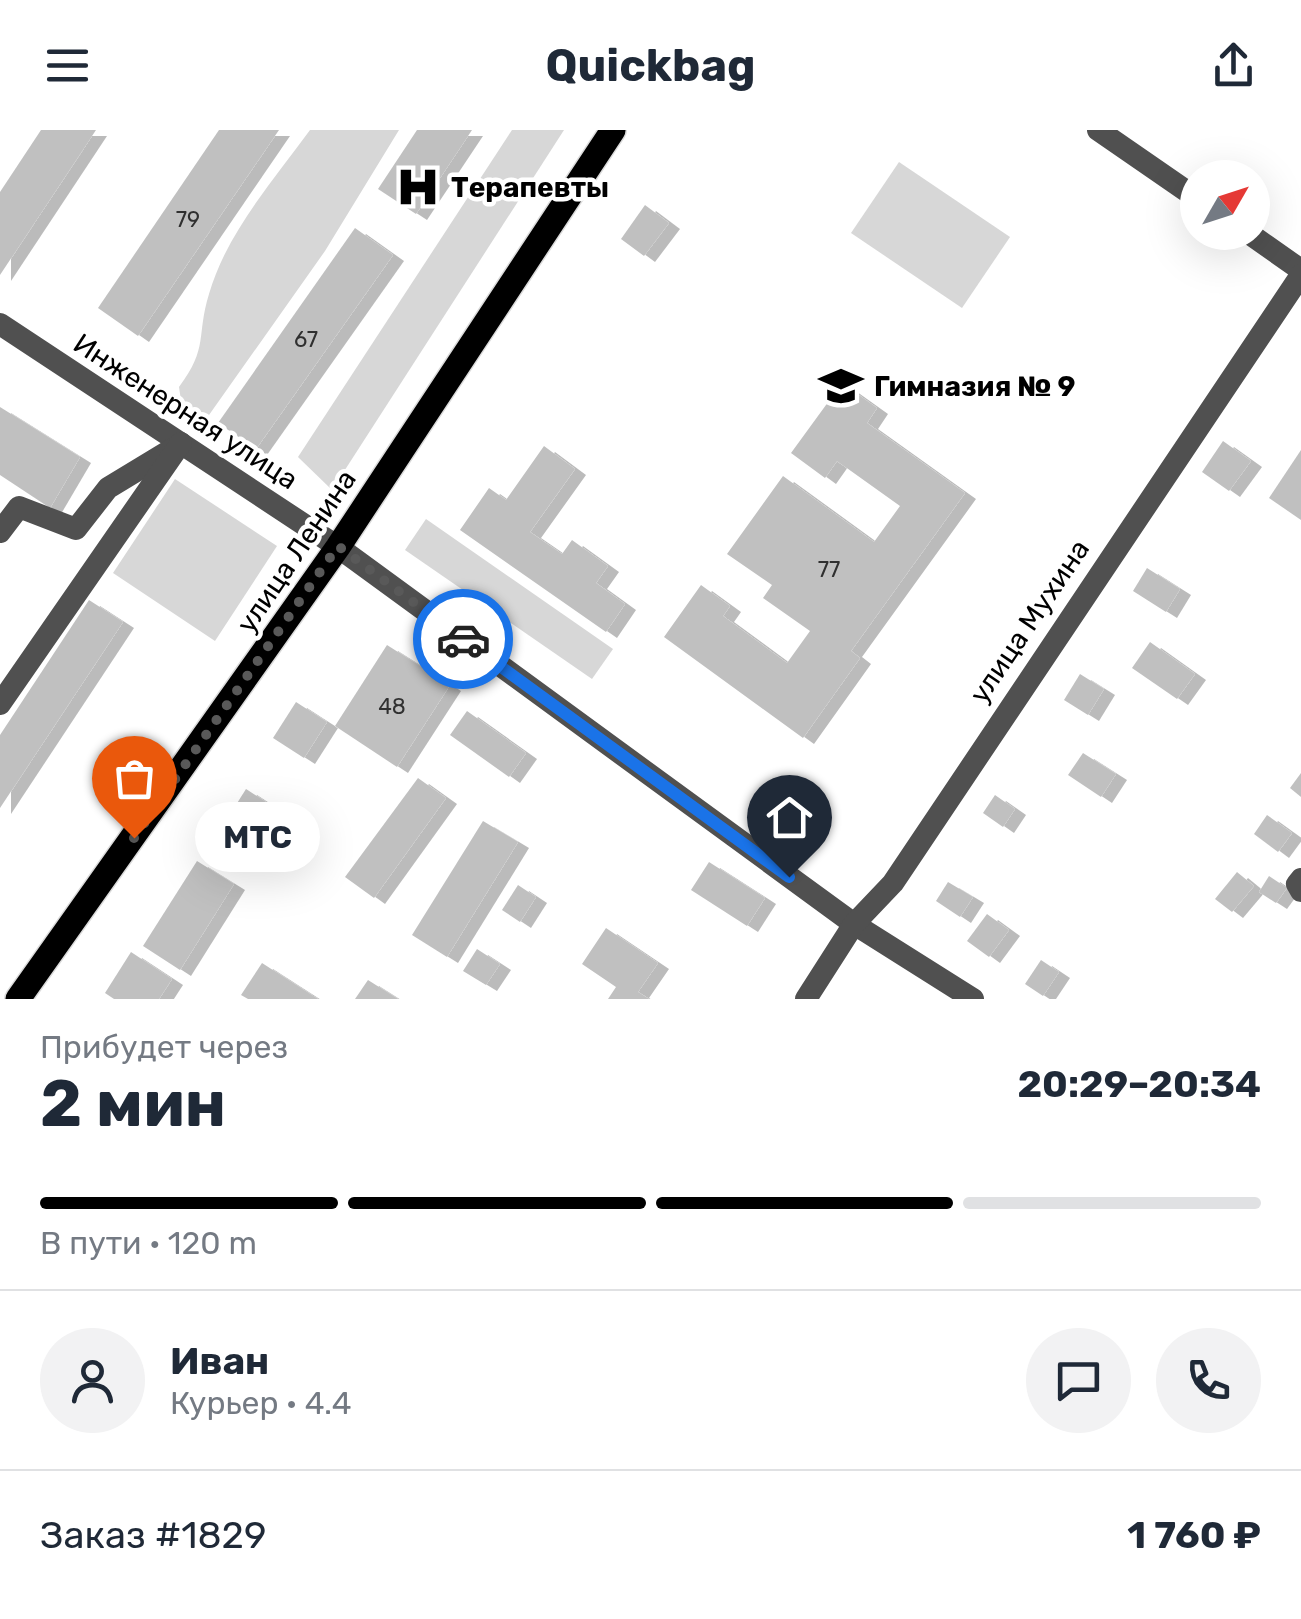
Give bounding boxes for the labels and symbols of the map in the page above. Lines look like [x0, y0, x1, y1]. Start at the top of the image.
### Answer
north arrow [1180, 160, 1270, 250]
hospital icon: Терапевты [394, 163, 442, 211]
place label: Терапевты [451, 171, 609, 204]
house number: 79 [176, 206, 200, 233]
house number: 67 [294, 326, 318, 353]
street label: Инженерная улица [68, 327, 304, 496]
school or university icon: Гимназия № 9 [817, 362, 865, 410]
place label: Гимназия № 9 [874, 370, 1075, 403]
street label: улица Ленина [230, 464, 363, 639]
street label: улица Мухина [963, 533, 1096, 709]
house number: 77 [818, 556, 840, 583]
courier [413, 589, 513, 689]
house number: 48 [378, 693, 406, 720]
pin [92, 736, 177, 839]
pin [747, 775, 832, 878]
callout: МТС [194, 803, 319, 873]

